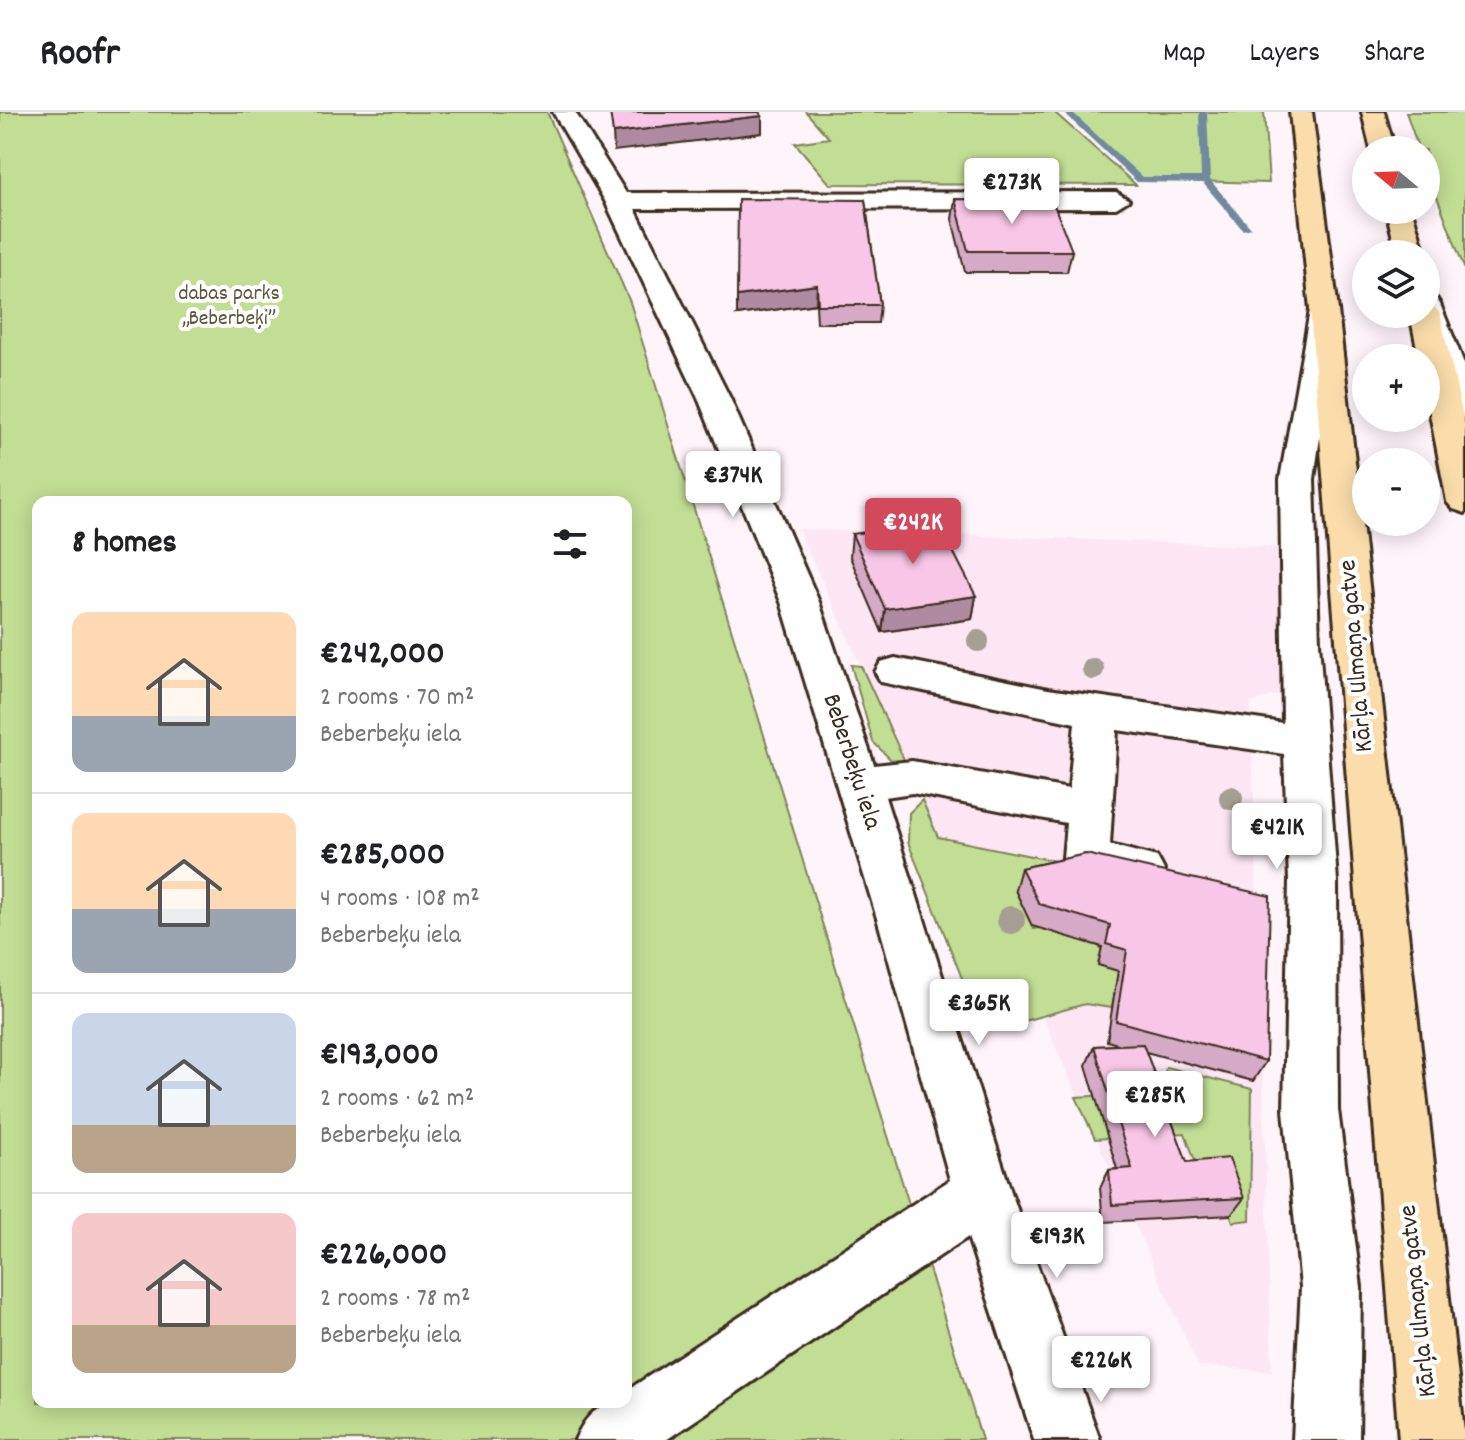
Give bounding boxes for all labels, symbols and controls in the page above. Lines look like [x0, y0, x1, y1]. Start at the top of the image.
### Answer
text: Roofr [40, 28, 120, 83]
text: Map [1163, 35, 1206, 75]
text: Layers [1250, 35, 1320, 75]
text: Share [1364, 35, 1425, 75]
north arrow [1352, 136, 1440, 224]
map controls [1352, 136, 1440, 536]
pin: €273K [956, 158, 1068, 226]
text: €273K [982, 165, 1042, 202]
button: layers [1352, 240, 1440, 328]
park label: dabas parks „Beberbeķi” [178, 279, 280, 335]
button: + [1352, 344, 1440, 432]
button: − [1352, 448, 1440, 536]
pin: €374K [677, 451, 789, 519]
text: €374K [704, 458, 762, 495]
pin: €242K [857, 498, 969, 566]
text: €242K [883, 505, 943, 542]
text: 8 homes [72, 520, 177, 569]
icon: filters [548, 522, 592, 566]
street label: Kārļa Ulmaņa gatve [1330, 558, 1384, 754]
text: €242,000 [320, 631, 445, 680]
icon: home [136, 644, 232, 740]
text: 2 rooms · 70 m² [320, 680, 474, 717]
street label: Beberbeķu iela [812, 689, 891, 835]
text: Beberbeķu iela [320, 717, 461, 754]
pin: €421K [1221, 803, 1333, 871]
text: €421K [1250, 810, 1304, 847]
text: €285,000 [320, 832, 445, 881]
icon: home [136, 845, 232, 941]
text: 4 rooms · 108 m² [320, 881, 480, 918]
text: Beberbeķu iela [320, 918, 461, 955]
pin: €365K [923, 979, 1035, 1047]
text: €365K [948, 986, 1010, 1023]
text: €193,000 [320, 1032, 439, 1081]
icon: home [136, 1045, 232, 1141]
pin: €285K [1099, 1071, 1211, 1139]
text: €285K [1125, 1078, 1185, 1115]
text: 2 rooms · 62 m² [320, 1081, 474, 1118]
text: Beberbeķu iela [320, 1118, 461, 1155]
street label: Kārļa Ulmaņa gatve [1390, 1203, 1448, 1399]
pin: €193K [1001, 1212, 1113, 1280]
text: €193K [1029, 1219, 1085, 1256]
text: €226,000 [320, 1232, 447, 1281]
icon: home [136, 1245, 232, 1341]
text: 2 rooms · 78 m² [320, 1281, 470, 1318]
text: Beberbeķu iela [320, 1318, 461, 1355]
pin: €226K [1045, 1336, 1157, 1404]
text: €226K [1070, 1343, 1132, 1380]

